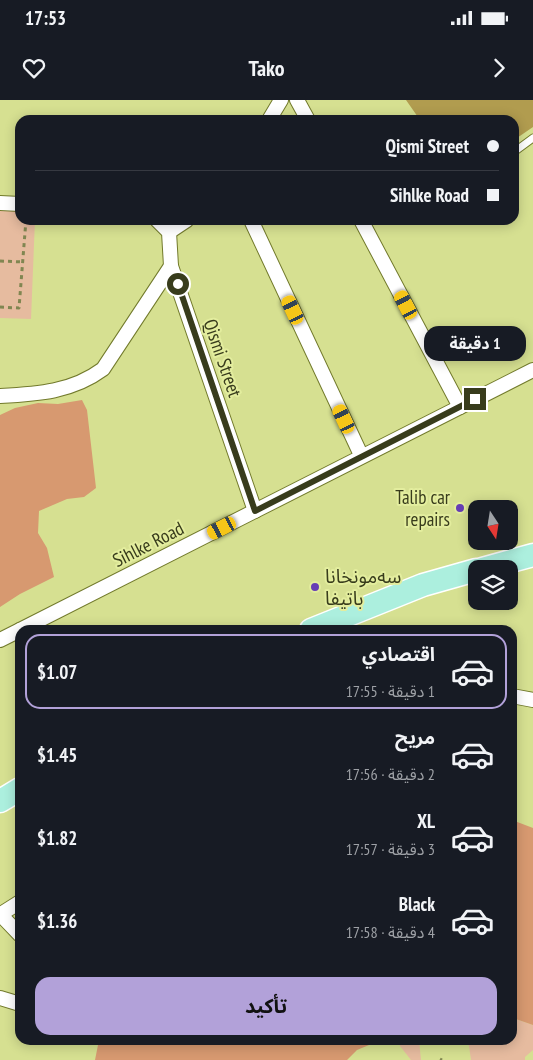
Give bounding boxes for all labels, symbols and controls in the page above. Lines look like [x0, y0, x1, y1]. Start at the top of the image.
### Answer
text: 17:53 [25, 6, 66, 30]
icon: heart [20, 54, 48, 82]
text: Tako [248, 54, 285, 82]
icon: forward [485, 54, 513, 82]
text: Qismi Street [386, 134, 469, 158]
text: Sihlke Road [390, 183, 469, 207]
route start [167, 273, 189, 295]
car [392, 288, 419, 322]
car [279, 293, 306, 327]
street label: Qismi Street [198, 316, 248, 401]
callout: 1 دقيقة [424, 326, 526, 362]
text: 1 دقيقة [449, 333, 501, 353]
route end [464, 388, 486, 410]
car [330, 402, 357, 436]
place label: Talib car repairs [395, 485, 451, 531]
north arrow [468, 500, 518, 550]
map controls [468, 500, 518, 610]
marker: Talib car repairs [454, 502, 466, 514]
car [205, 515, 238, 541]
street label: Sihlke Road [108, 516, 188, 572]
button: layers [468, 560, 518, 610]
place label: سه‌مونخانا باتيفا [325, 564, 401, 610]
marker: سه‌مونخانا باتيفا [309, 581, 321, 593]
text: اقتصادي [362, 642, 435, 666]
icon: car [450, 649, 495, 694]
text: $1.07 [37, 660, 77, 684]
text: 1 دقيقة · 17:55 [346, 681, 435, 701]
text: مريح [395, 725, 435, 749]
icon: car [450, 732, 495, 777]
text: $1.45 [37, 743, 77, 767]
text: 2 دقيقة · 17:56 [346, 764, 435, 784]
text: XL [417, 809, 435, 833]
icon: car [450, 815, 495, 860]
text: $1.82 [37, 826, 77, 850]
text: 3 دقيقة · 17:57 [346, 839, 435, 859]
text: Black [399, 892, 435, 916]
icon: car [450, 898, 495, 943]
text: $1.36 [37, 909, 77, 933]
text: 4 دقيقة · 17:58 [346, 922, 435, 942]
button: تأكيد [35, 977, 497, 1035]

